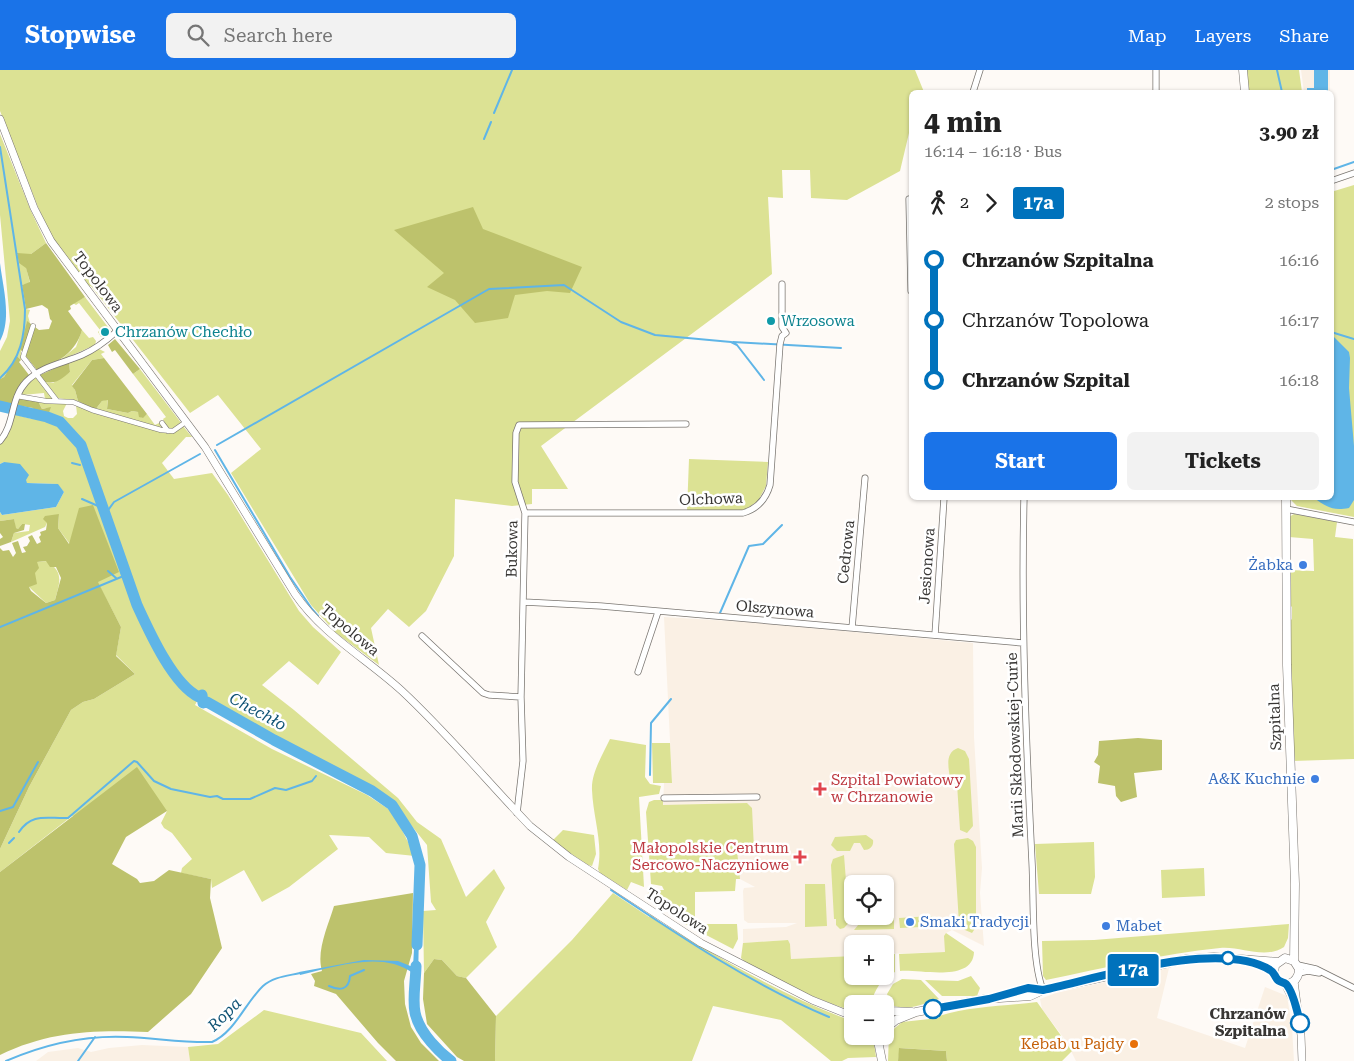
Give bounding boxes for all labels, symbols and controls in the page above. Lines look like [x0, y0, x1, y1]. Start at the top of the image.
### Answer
search box [166, 13, 516, 58]
text: Stopwise [25, 21, 136, 49]
icon: search [184, 21, 212, 49]
text: Search here [224, 24, 333, 47]
text: Map [1128, 25, 1167, 46]
text: Layers [1195, 25, 1251, 46]
text: Share [1279, 25, 1329, 46]
text: 4 min [924, 106, 1002, 139]
text: 3.90 zł [1259, 121, 1319, 144]
text: 16:14 – 16:18 · Bus [924, 142, 1062, 161]
icon: walk [924, 189, 952, 217]
icon: forward [977, 189, 1005, 217]
text: 17a [1023, 192, 1054, 213]
text: 2 [960, 193, 969, 212]
text: 2 stops [1265, 193, 1319, 212]
street label: Topolowa [69, 248, 127, 316]
text: Chrzanów Szpitalna [962, 249, 1154, 272]
text: 16:16 [1279, 251, 1319, 270]
text: Chrzanów Topolowa [962, 309, 1149, 332]
text: 16:17 [1279, 311, 1319, 330]
place label: Wrzosowa [781, 312, 855, 330]
marker: Wrzosowa [765, 315, 777, 327]
place label: Chrzanów Chechło [115, 323, 252, 341]
marker: Chrzanów Chechło [99, 326, 111, 338]
text: Chrzanów Szpital [962, 369, 1130, 392]
text: 16:18 [1279, 371, 1319, 390]
button: Start [924, 432, 1117, 490]
button: Tickets [1127, 432, 1319, 490]
street label: Olchowa [679, 489, 743, 509]
street label: Cedrowa [834, 519, 858, 585]
street label: Bukowa [502, 520, 522, 578]
street label: Jesionowa [915, 527, 939, 605]
place label: Żabka [1249, 556, 1293, 574]
marker: Żabka [1297, 559, 1309, 571]
street label: Olszynowa [735, 597, 815, 621]
street label: Topolowa [317, 600, 383, 660]
street label: Marii Skłodowskiej-Curie [1003, 652, 1027, 838]
street label: Szpitalna [1265, 683, 1285, 751]
water label: Chechło [226, 689, 289, 734]
place label: A&K Kuchnie [1208, 770, 1305, 788]
place label: Szpital Powiatowy w Chrzanowie [831, 771, 964, 806]
marker: A&K Kuchnie [1309, 773, 1321, 785]
marker: Szpital Powiatowy w Chrzanowie [813, 782, 827, 796]
place label: Małopolskie Centrum Sercowo-Naczyniowe [632, 839, 789, 874]
marker: Małopolskie Centrum Sercowo-Naczyniowe [793, 850, 807, 864]
map controls [844, 875, 894, 1045]
button: locate [844, 875, 894, 925]
street label: Topolowa [642, 884, 712, 938]
place label: Smaki Tradycji [920, 913, 1029, 931]
marker: Smaki Tradycji [904, 916, 916, 928]
place label: Mabet [1116, 917, 1162, 935]
marker: Mabet [1100, 920, 1112, 932]
button: + [844, 935, 894, 985]
unlabelled marker [1221, 951, 1235, 965]
line badge: 17a [1104, 954, 1162, 986]
text: 17a [1118, 959, 1148, 980]
water label: Ropa [203, 993, 245, 1036]
button: − [844, 995, 894, 1045]
unlabelled marker [923, 999, 943, 1019]
place label: Chrzanów Szpitalna [1210, 1005, 1286, 1040]
marker: Chrzanów Szpitalna [1290, 1013, 1310, 1033]
place label: Kebab u Pajdy [1021, 1035, 1124, 1053]
marker: Kebab u Pajdy [1128, 1038, 1140, 1050]

